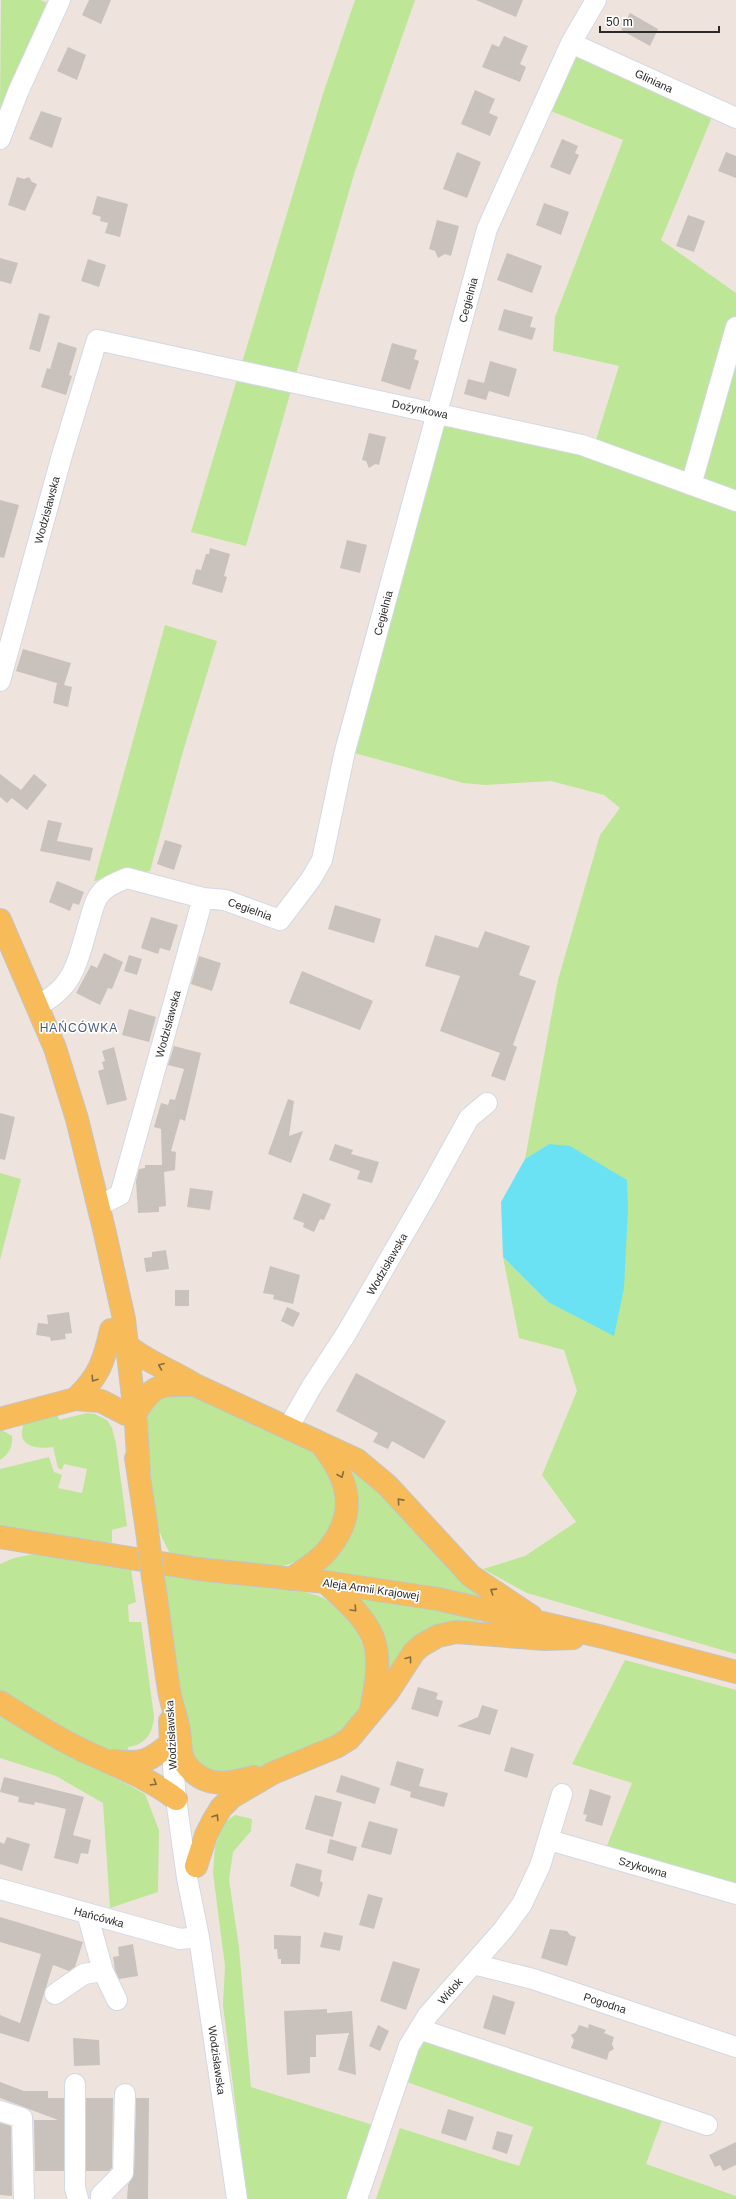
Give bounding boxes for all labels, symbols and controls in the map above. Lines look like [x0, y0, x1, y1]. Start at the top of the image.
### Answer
scale bar [600, 8, 719, 34]
text: 50 m [606, 15, 633, 29]
street label: Gliniana [633, 67, 676, 95]
street label: Cegielnia [456, 275, 480, 324]
street label: Dożynkowa [391, 397, 450, 421]
street label: Wodzisławska [32, 474, 62, 545]
street label: Cegielnia [371, 588, 395, 637]
street label: Cegielnia [226, 896, 274, 923]
street label: Wodzisławska [153, 988, 183, 1059]
district label: HAŃCÓWKA [40, 1020, 118, 1035]
street label: Wodzisławska [364, 1230, 410, 1297]
one-way arrow [158, 1363, 165, 1371]
one-way arrow [91, 1375, 99, 1382]
one-way arrow [336, 1472, 344, 1479]
one-way arrow [398, 1498, 405, 1505]
street label: Aleja Armii Krajowej [322, 1576, 420, 1602]
one-way arrow [490, 1588, 497, 1596]
one-way arrow [349, 1604, 357, 1612]
one-way arrow [404, 1656, 412, 1663]
street label: Wodzisławska [163, 1699, 179, 1770]
one-way arrow [150, 1779, 157, 1786]
one-way arrow [211, 1814, 218, 1821]
street label: Szykowna [617, 1854, 670, 1880]
street label: Hańcówka [73, 1905, 126, 1930]
street label: Widok [435, 1975, 465, 2006]
street label: Pogodna [582, 1990, 629, 2016]
street label: Wodzisławska [206, 2025, 228, 2096]

